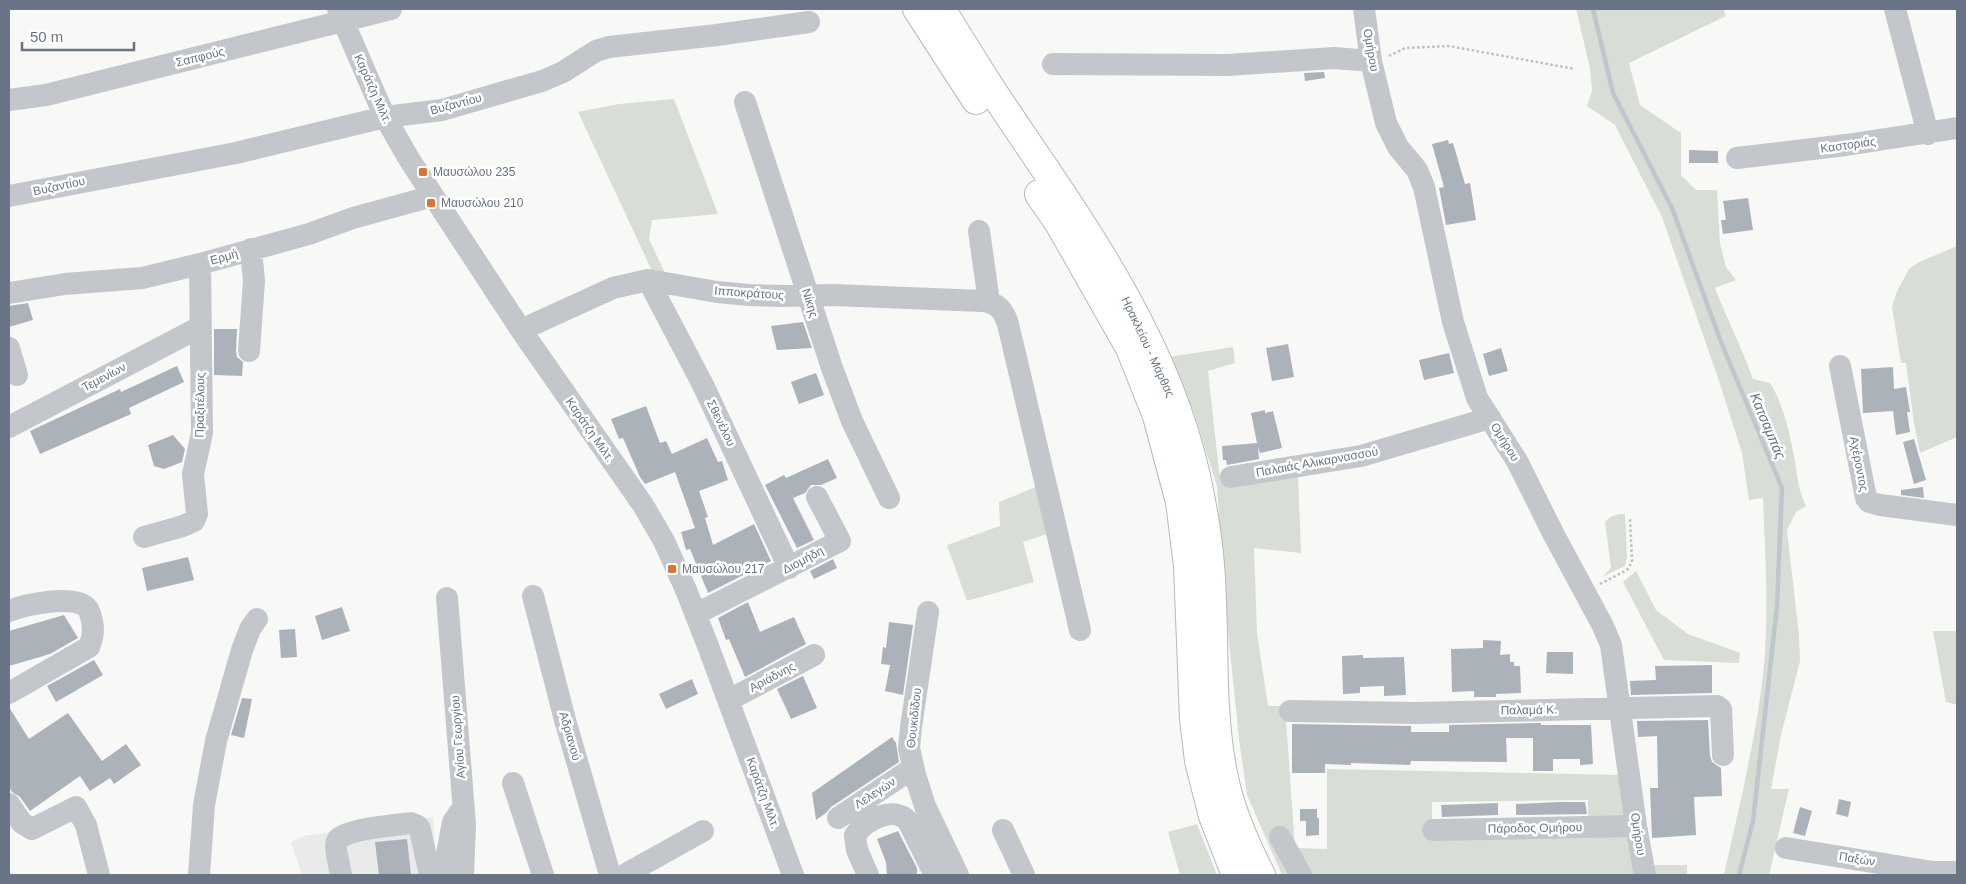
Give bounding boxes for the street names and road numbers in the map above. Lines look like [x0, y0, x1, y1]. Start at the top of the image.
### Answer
street label: Ομήρου [1360, 28, 1382, 72]
street label: Σαπφούς [174, 44, 226, 70]
street label: Καράτζη Μιλτ. [351, 52, 395, 126]
street label: Βυζαντίου [429, 90, 483, 118]
street label: Καστοριάς [1819, 134, 1877, 156]
street label: Βυζαντίου [32, 174, 86, 198]
street label: Ερμή [208, 246, 240, 268]
street label: Ιπποκράτους [714, 284, 784, 302]
street label: Νίκης [799, 287, 821, 319]
street label: Ηρακλείου - Μάρθας [1119, 294, 1178, 400]
street label: Τεμενίων [80, 360, 128, 394]
street label: Πραξιτέλους [192, 372, 208, 438]
street label: Καράτζη Μιλτ. [563, 395, 617, 465]
street label: Σθενέλου [704, 398, 738, 448]
street label: Ομήρου [1488, 420, 1522, 464]
street label: Αχέροντος [1847, 435, 1871, 493]
street label: Παλαιάς Αλικαρνασσού [1255, 444, 1379, 480]
street label: Διομήδη [780, 543, 826, 577]
street label: Αριάδνης [747, 659, 797, 695]
street label: Θουκιδίδου [904, 687, 924, 749]
street label: Αγίου Γεωργίου [448, 695, 468, 779]
street label: Παλαμά Κ. [1500, 703, 1558, 717]
street label: Αδριανού [556, 710, 584, 762]
street label: Καράτζη Μιλτ. [744, 755, 782, 831]
street label: Λελεγών [852, 775, 898, 811]
street label: Ομήρου [1628, 812, 1648, 856]
street label: Πάροδος Ομήρου [1488, 820, 1582, 836]
street label: Παξών [1838, 849, 1876, 869]

